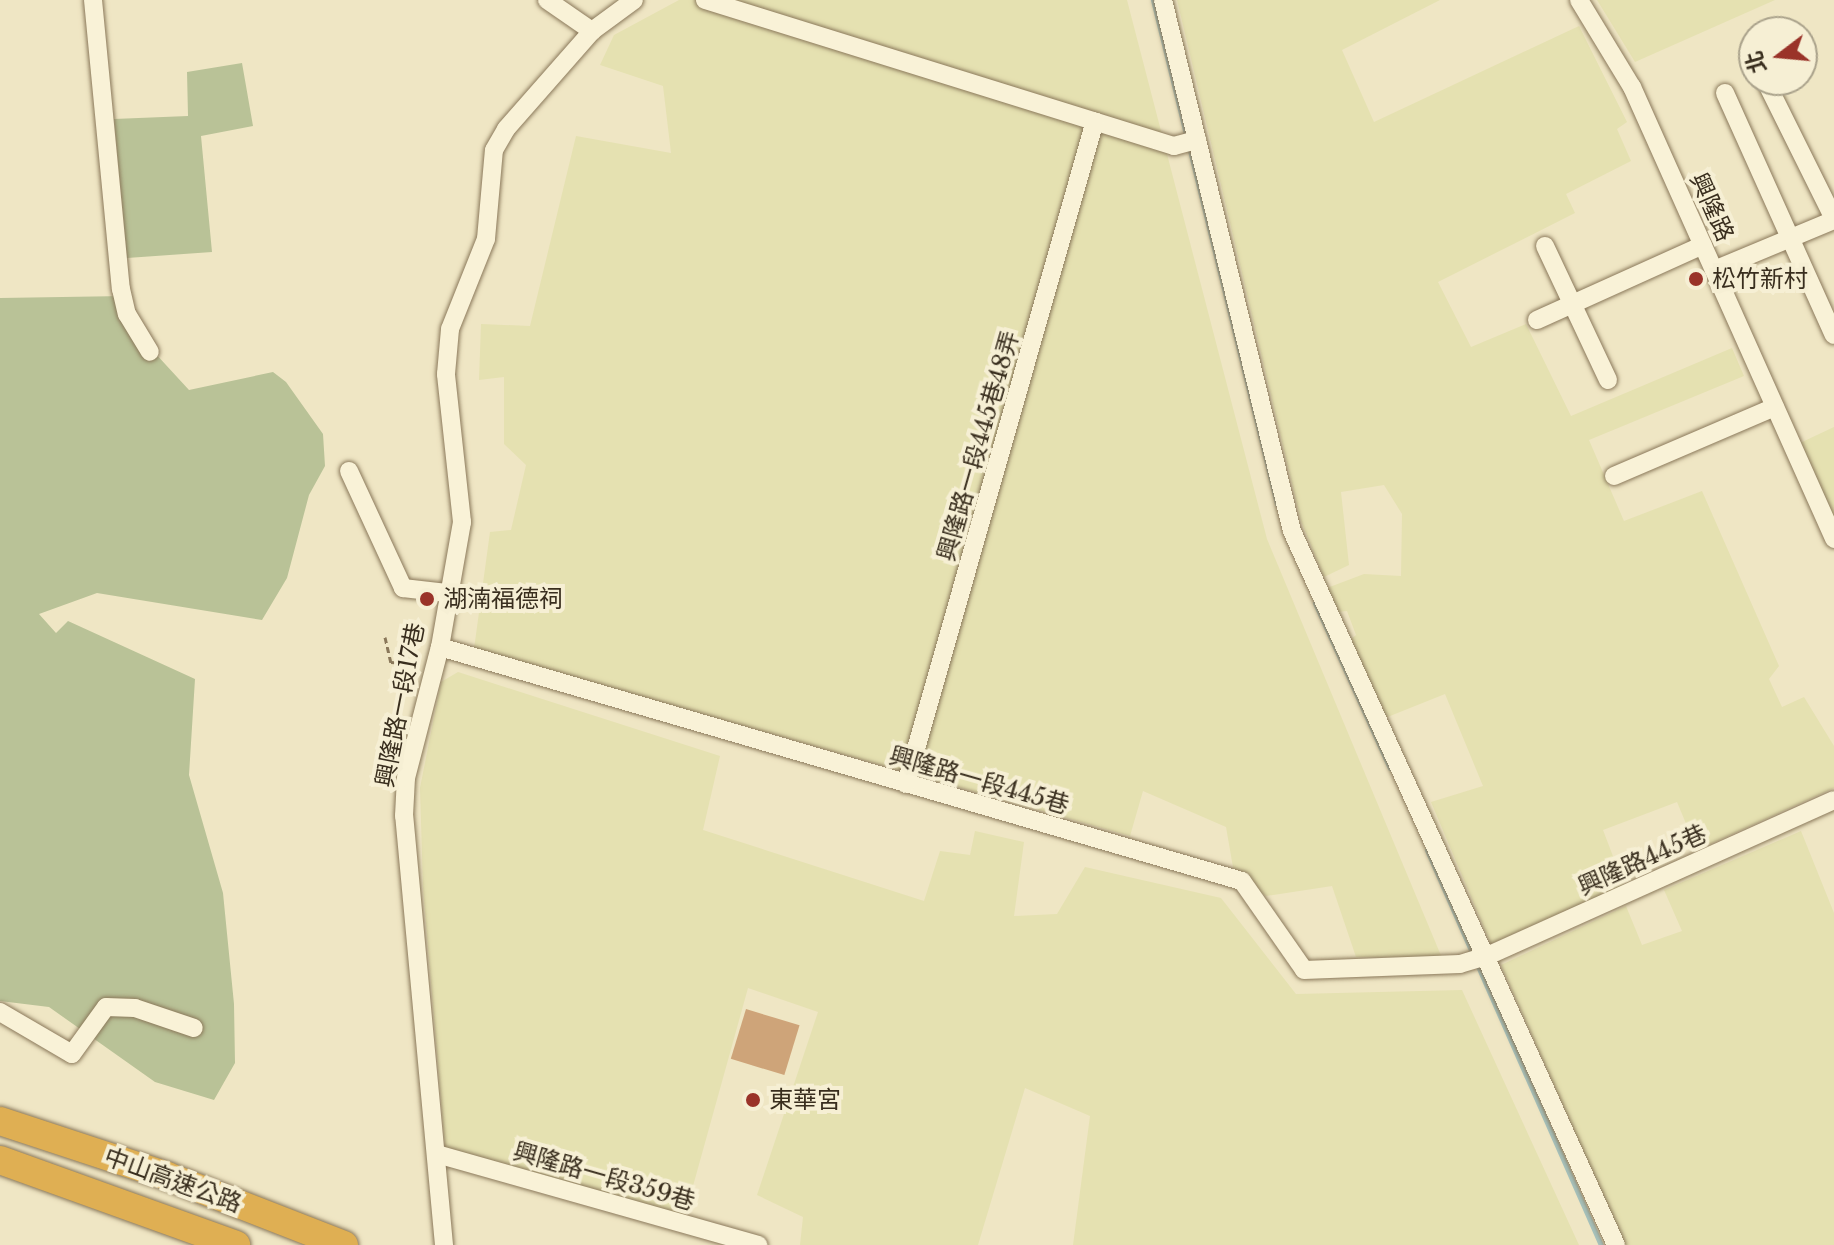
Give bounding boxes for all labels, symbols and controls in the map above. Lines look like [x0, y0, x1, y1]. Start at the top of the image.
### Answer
north arrow [1738, 16, 1818, 96]
text: 北 [1740, 48, 1772, 77]
street label: 興隆路 [1684, 168, 1740, 246]
place label: 松竹新村 [1712, 265, 1808, 293]
marker: 松竹新村 [1687, 270, 1705, 288]
street label: 興隆路一段445巷48弄 [931, 327, 1025, 565]
place label: 湖湳福德祠 [443, 585, 563, 613]
marker: 湖湳福德祠 [418, 590, 436, 608]
street label: 興隆路一段17巷 [370, 620, 430, 790]
street label: 興隆路一段445巷 [886, 741, 1072, 819]
street label: 興隆路445巷 [1573, 819, 1711, 901]
place label: 東華宮 [769, 1086, 841, 1114]
marker: 東華宮 [744, 1091, 762, 1109]
street label: 興隆路一段359巷 [510, 1136, 698, 1216]
street label: 中山高速公路 [100, 1142, 246, 1218]

